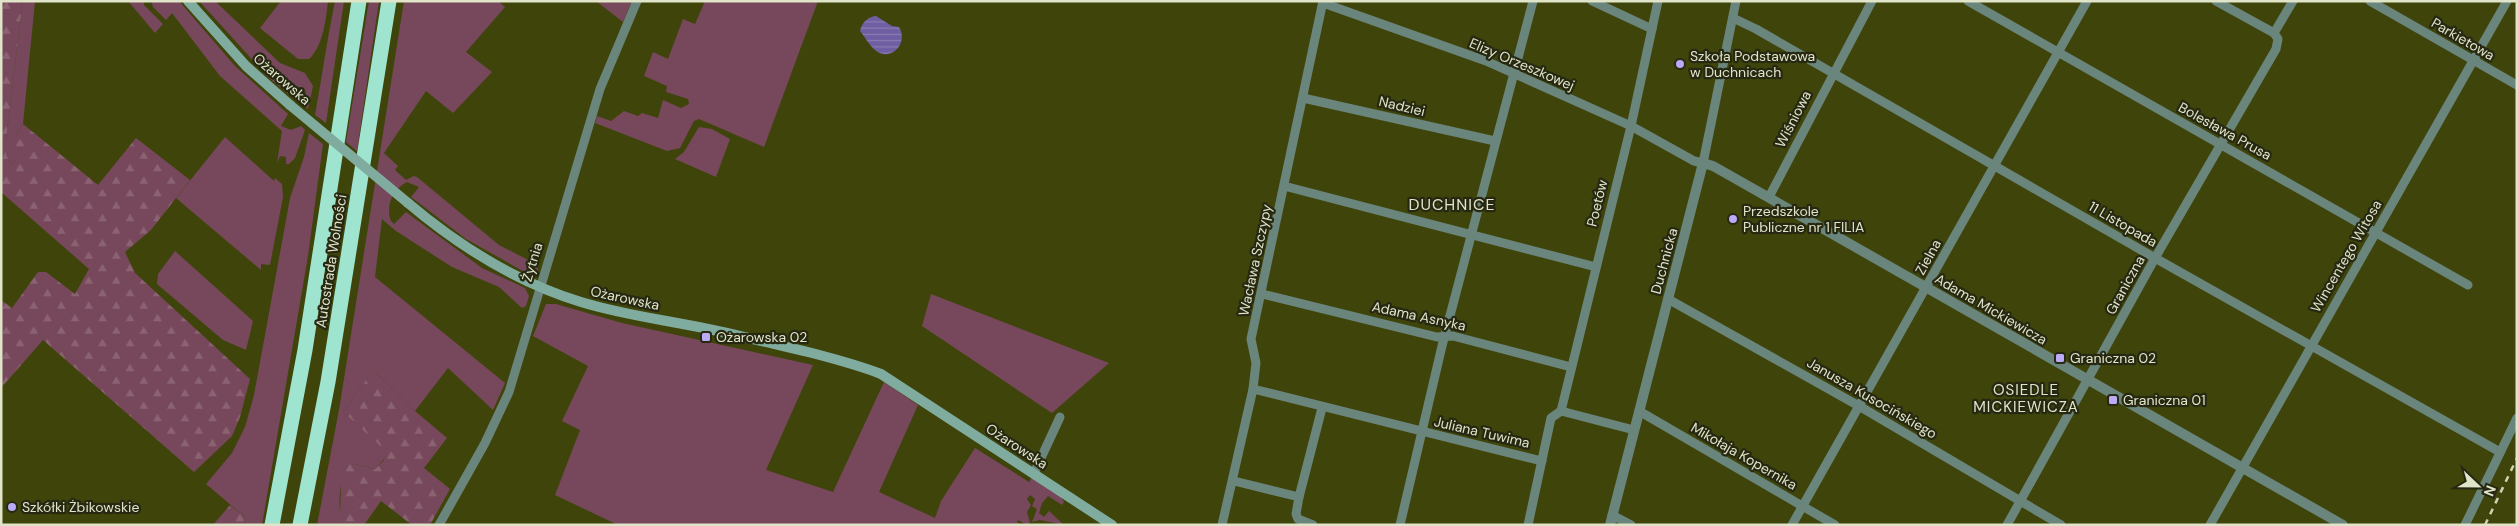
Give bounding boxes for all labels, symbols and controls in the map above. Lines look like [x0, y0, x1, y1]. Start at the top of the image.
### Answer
street label: Parkietowa [2428, 14, 2498, 64]
street label: Elizy Orzeszkowej [1467, 34, 1577, 94]
place label: Szkoła Podstawowa w Duchnicach [1690, 47, 1815, 81]
street label: Ożarowska [250, 49, 314, 109]
marker: Szkoła Podstawowa w Duchnicach [1674, 58, 1686, 70]
street label: Wiśniowa [1771, 88, 1815, 150]
street label: Nadziei [1377, 92, 1427, 120]
street label: Bolesława Prusa [2175, 98, 2275, 164]
street label: Poetów [1582, 177, 1612, 228]
street label: Autostrada Wolności [312, 193, 350, 329]
district label: DUCHNICE [1408, 194, 1496, 215]
street label: 11 Listopada [2085, 197, 2161, 251]
street label: Wincentego Witosa [2306, 197, 2386, 315]
street label: Wacława Szczypy [1234, 202, 1276, 318]
place label: Przedszkole Publiczne nr 1 FILIA [1743, 202, 1864, 236]
marker: Przedszkole Publiczne nr 1 FILIA [1727, 213, 1739, 225]
street label: Duchnicka [1647, 226, 1681, 296]
street label: Zielna [1911, 236, 1945, 278]
street label: Żytnia [518, 240, 546, 284]
street label: Graniczna [2101, 252, 2149, 318]
street label: Adama Mickiewicza [1932, 270, 2050, 348]
street label: Ożarowska [589, 282, 661, 314]
street label: Adama Asnyka [1370, 297, 1468, 335]
place label: Ożarowska 02 [716, 328, 807, 346]
marker: Ożarowska 02 [700, 331, 712, 343]
place label: Graniczna 02 [2070, 349, 2156, 367]
marker: Graniczna 02 [2054, 352, 2066, 364]
street label: Janusza Kusocińskiego [1804, 353, 1940, 443]
district label: OSIEDLE MICKIEWICZA [1973, 380, 2079, 417]
place label: Graniczna 01 [2123, 391, 2206, 409]
marker: Graniczna 01 [2107, 394, 2119, 406]
street label: Juliana Tuwima [1432, 412, 1532, 452]
street label: Mikołaja Kopernika [1688, 418, 1800, 494]
street label: Ożarowska [983, 419, 1051, 473]
north arrow [2453, 461, 2503, 511]
text: N [2480, 483, 2500, 499]
place label: Szkółki Żbikowskie [22, 498, 139, 516]
marker: Szkółki Żbikowskie [6, 501, 18, 513]

